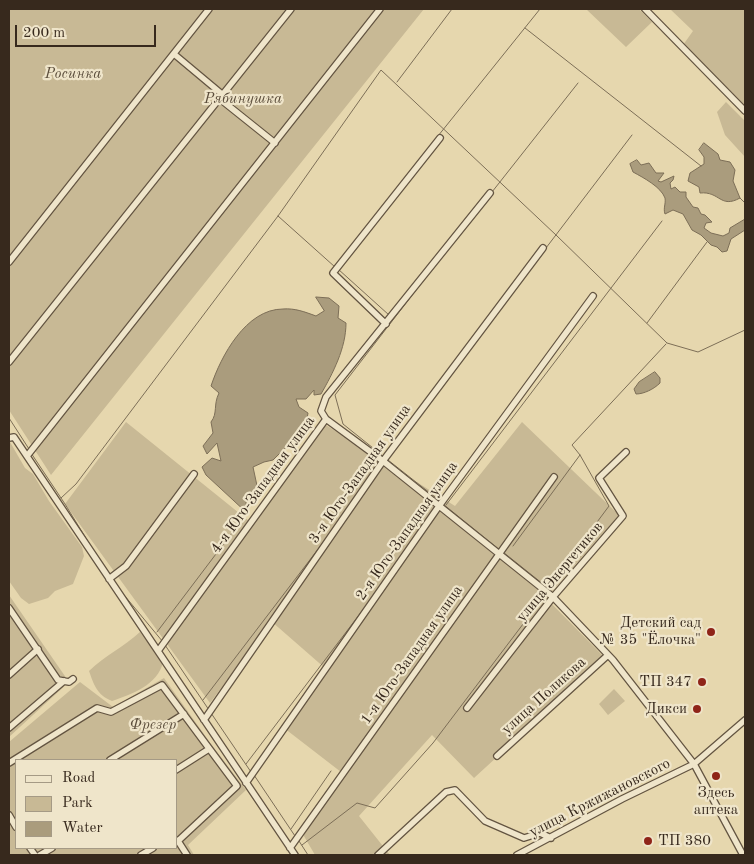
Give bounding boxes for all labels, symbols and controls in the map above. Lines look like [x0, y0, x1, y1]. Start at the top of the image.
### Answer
scale bar [18, 15, 159, 47]
text: 200 m [23, 26, 65, 41]
park label: Росинка [45, 65, 101, 83]
park label: Рябинушка [204, 90, 282, 108]
street label: 3-я Юго-Западная улица [305, 401, 415, 547]
street label: 4-я Юго-Западная улица [207, 413, 319, 557]
street label: 2-я Юго-Западная улица [352, 458, 462, 604]
street label: улица Энергетиков [513, 518, 607, 626]
street label: 1-я Юго-Западная улица [357, 582, 467, 728]
place label: Детский сад № 35 "Ёлочка" [600, 614, 701, 649]
marker: Детский сад № 35 "Ёлочка" [705, 626, 717, 638]
street label: улица Поликова [498, 653, 590, 739]
place label: ТП 347 [639, 673, 692, 691]
marker: ТП 347 [696, 676, 708, 688]
place label: Дикси [646, 700, 687, 718]
marker: Дикси [691, 703, 703, 715]
park label: Фрезер [130, 716, 176, 734]
street label: улица Кржижановского [526, 755, 674, 841]
legend [15, 759, 178, 849]
marker: Здесь аптека [710, 770, 722, 782]
text: Road [62, 771, 95, 786]
place label: Здесь аптека [694, 784, 738, 819]
text: Park [62, 796, 93, 811]
text: Water [62, 821, 103, 836]
place label: ТП 380 [658, 832, 711, 850]
marker: ТП 380 [642, 835, 654, 847]

